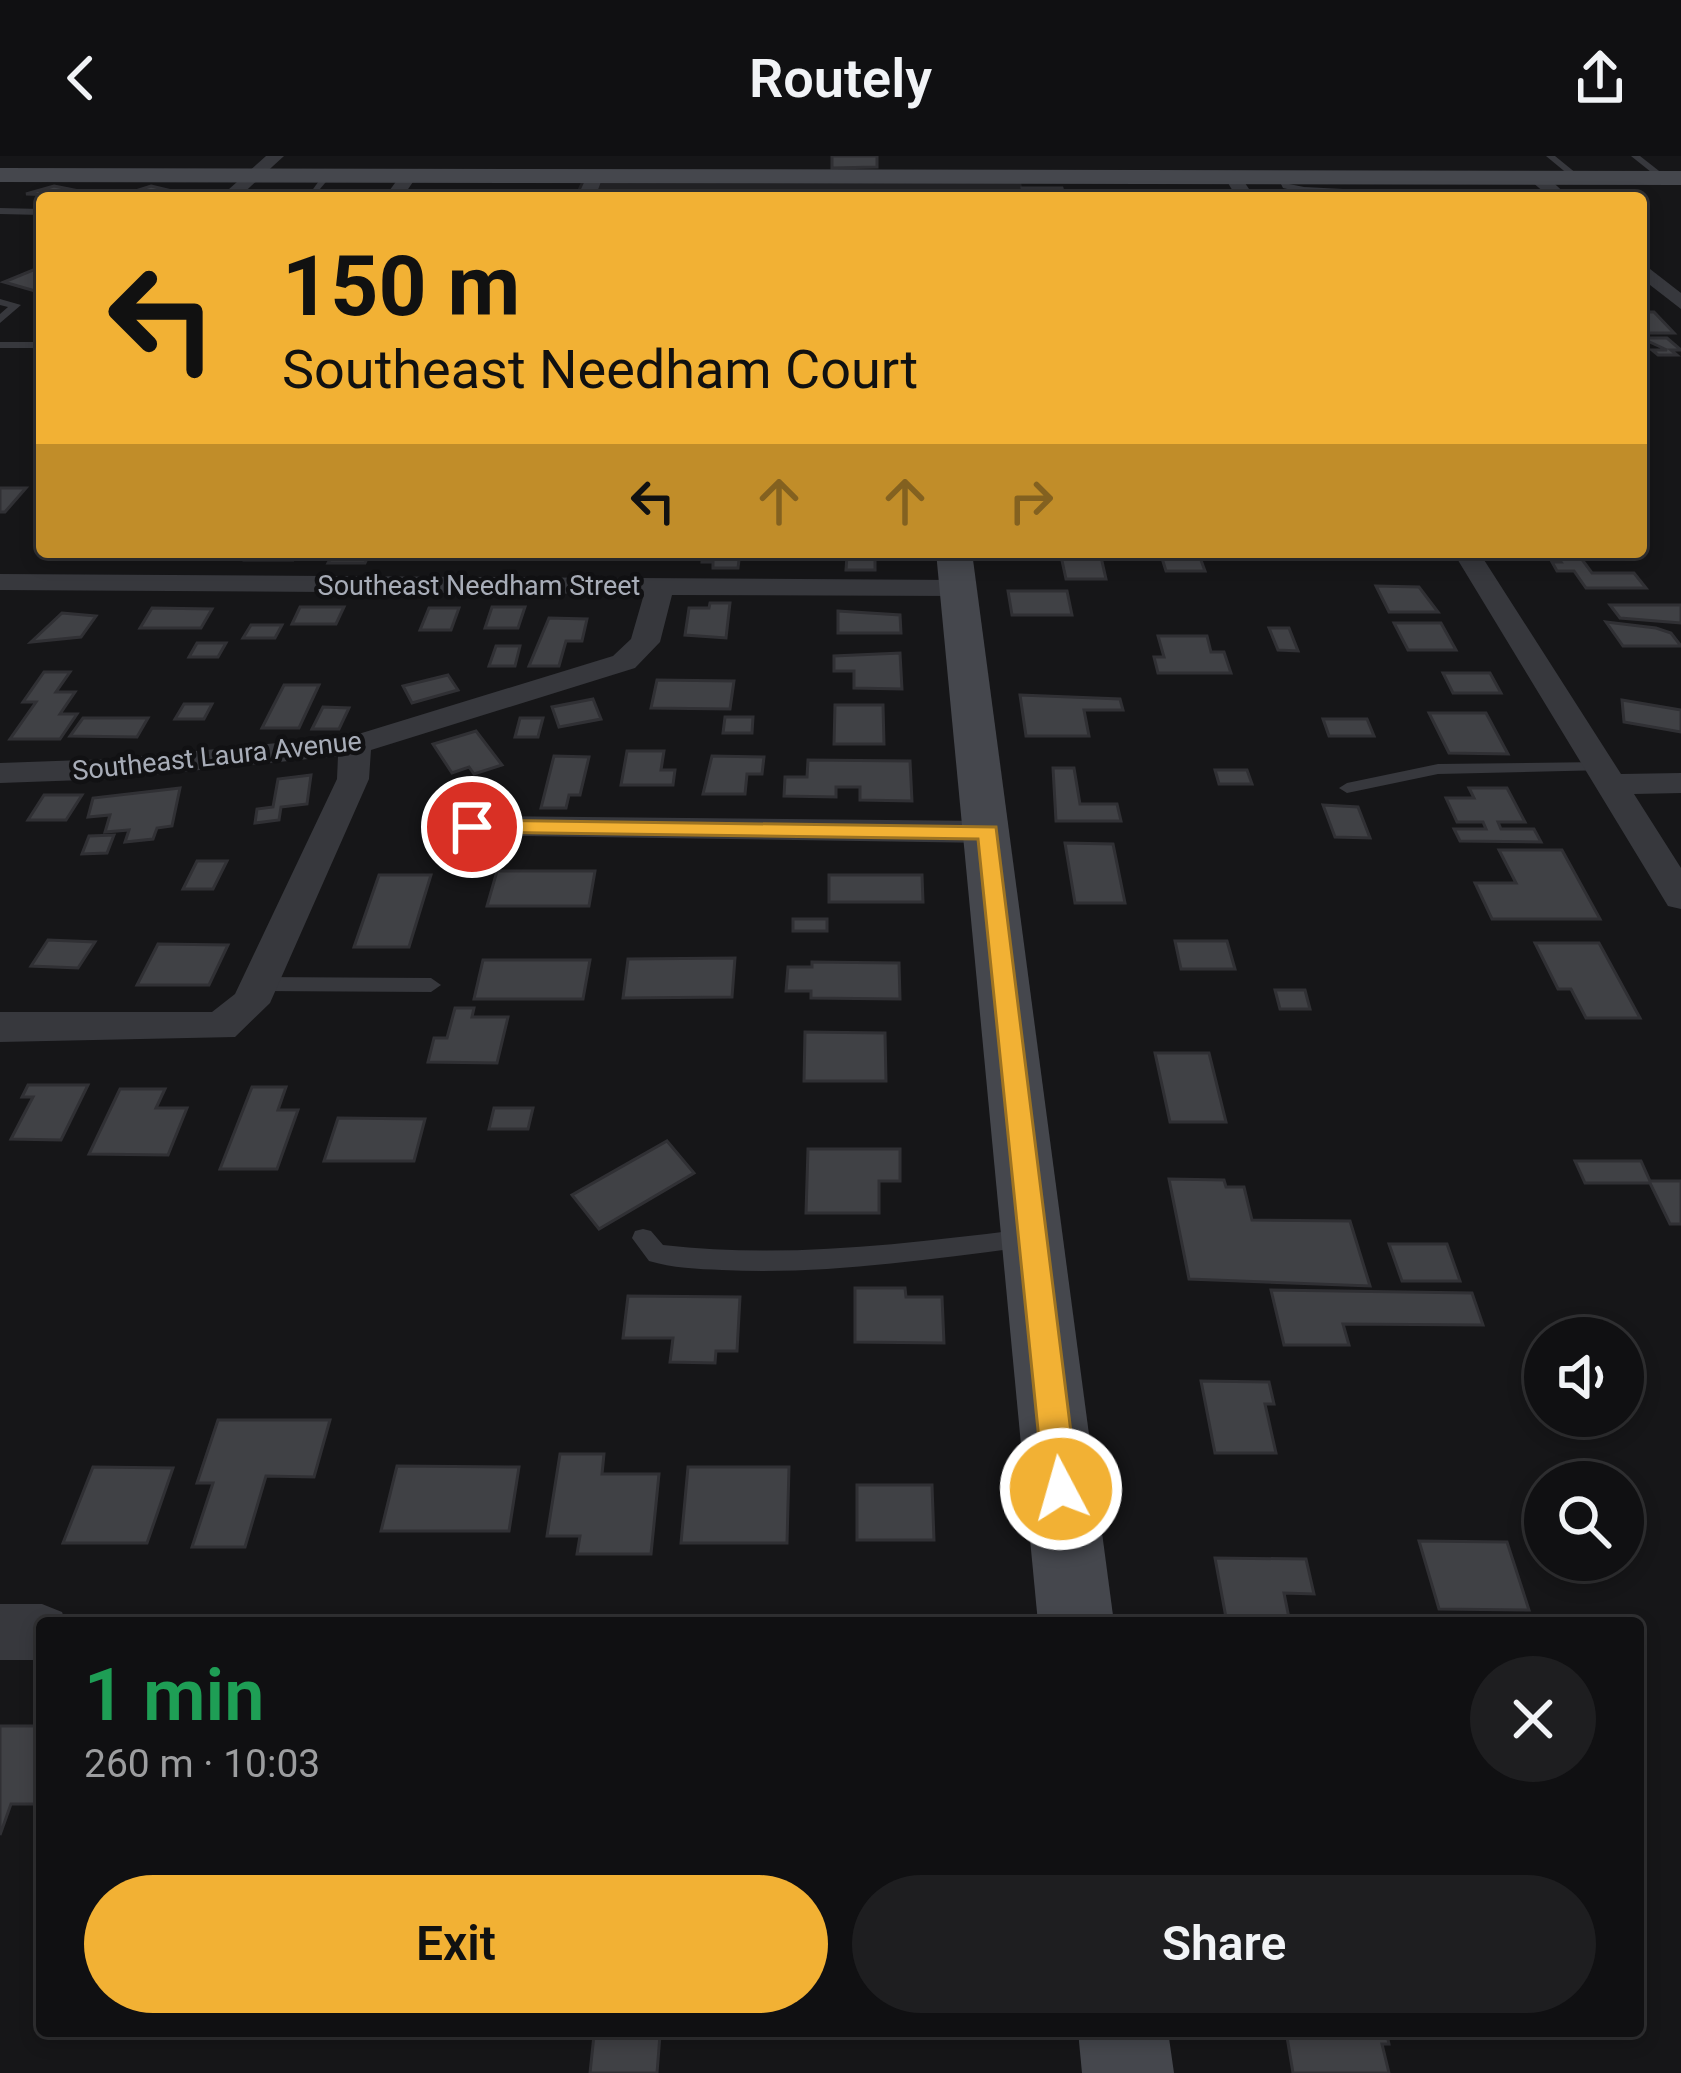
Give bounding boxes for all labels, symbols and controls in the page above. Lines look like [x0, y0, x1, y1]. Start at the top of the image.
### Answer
icon: back [48, 45, 114, 111]
icon: share [1567, 45, 1633, 111]
text: Routely [749, 47, 932, 110]
text: 150 m [282, 237, 520, 336]
icon: left [84, 240, 240, 396]
text: Southeast Needham Court [282, 338, 918, 401]
icon: left [620, 468, 686, 534]
icon: ahead [746, 468, 812, 534]
icon: ahead [872, 468, 938, 534]
icon: right [998, 468, 1064, 534]
street label: Southeast Needham Street [318, 570, 640, 602]
street label: Southeast Laura Avenue [71, 725, 363, 787]
pin [421, 776, 523, 878]
icon: arrive [439, 794, 505, 860]
map controls [1524, 1317, 1644, 1581]
button: sound [1524, 1317, 1644, 1437]
position arrow [998, 1426, 1124, 1552]
button: search [1524, 1461, 1644, 1581]
text: 1 min [84, 1653, 265, 1738]
button: close [1470, 1656, 1596, 1782]
text: 260 m · 10:03 [84, 1741, 320, 1787]
button: Exit [84, 1875, 828, 2013]
button: Share [852, 1875, 1596, 2013]

